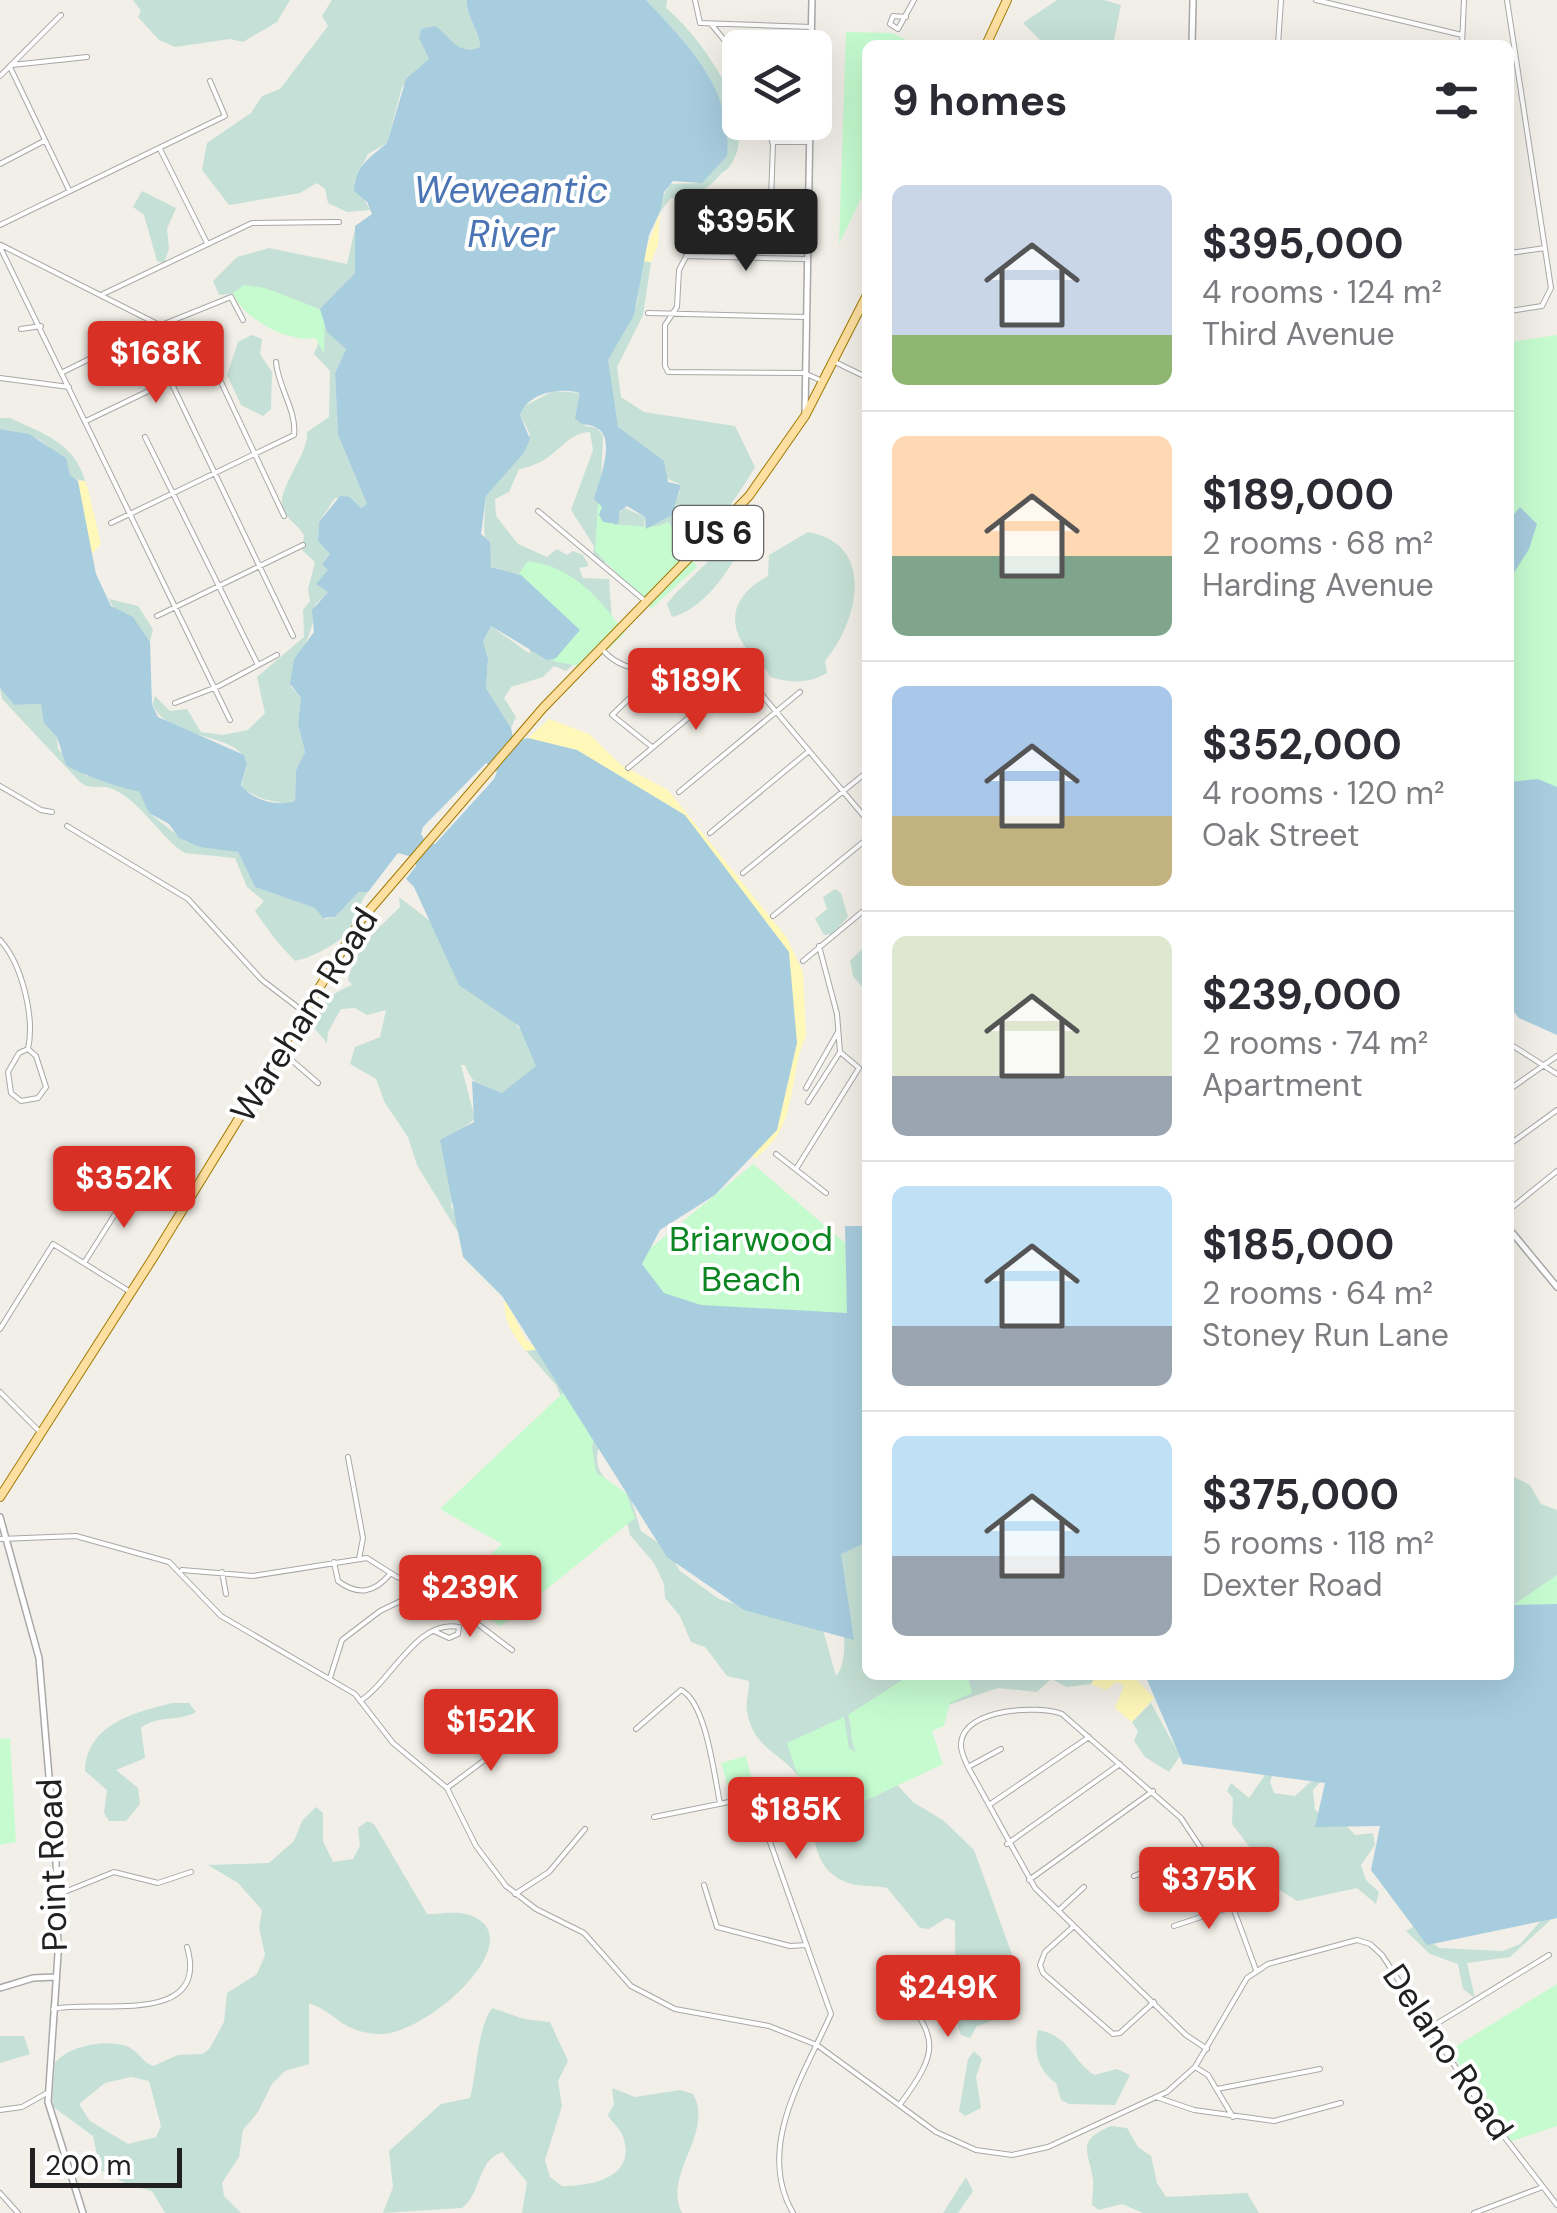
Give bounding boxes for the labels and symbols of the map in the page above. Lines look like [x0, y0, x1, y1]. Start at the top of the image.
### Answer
water label: Weweantic River [414, 165, 608, 259]
pin: $395K [676, 189, 816, 274]
pin: $168K [86, 321, 226, 406]
road number: US 6 [673, 506, 763, 560]
pin: $189K [626, 648, 766, 733]
street label: Wareham Road [220, 899, 388, 1131]
pin: $352K [54, 1146, 194, 1231]
park label: Briarwood Beach [669, 1216, 833, 1302]
pin: $239K [400, 1555, 540, 1640]
pin: $152K [421, 1689, 561, 1774]
pin: $185K [726, 1777, 866, 1862]
street label: Point Road [26, 1778, 78, 1952]
pin: $375K [1139, 1847, 1279, 1932]
pin: $249K [878, 1955, 1018, 2040]
street label: Delano Road [1372, 1955, 1524, 2149]
scale bar [30, 2143, 182, 2188]

